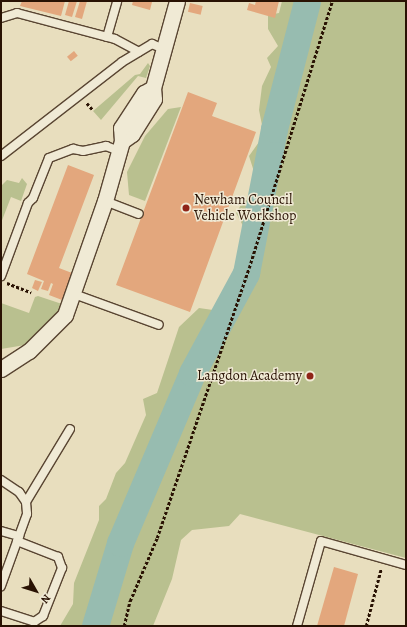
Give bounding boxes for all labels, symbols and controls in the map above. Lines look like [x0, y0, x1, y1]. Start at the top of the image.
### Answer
place label: Newham Council Vehicle Workshop [194, 192, 296, 224]
marker: Newham Council Vehicle Workshop [181, 203, 191, 213]
place label: Langdon Academy [197, 368, 302, 384]
marker: Langdon Academy [305, 371, 315, 381]
north arrow [16, 571, 56, 611]
text: N [37, 591, 54, 607]

